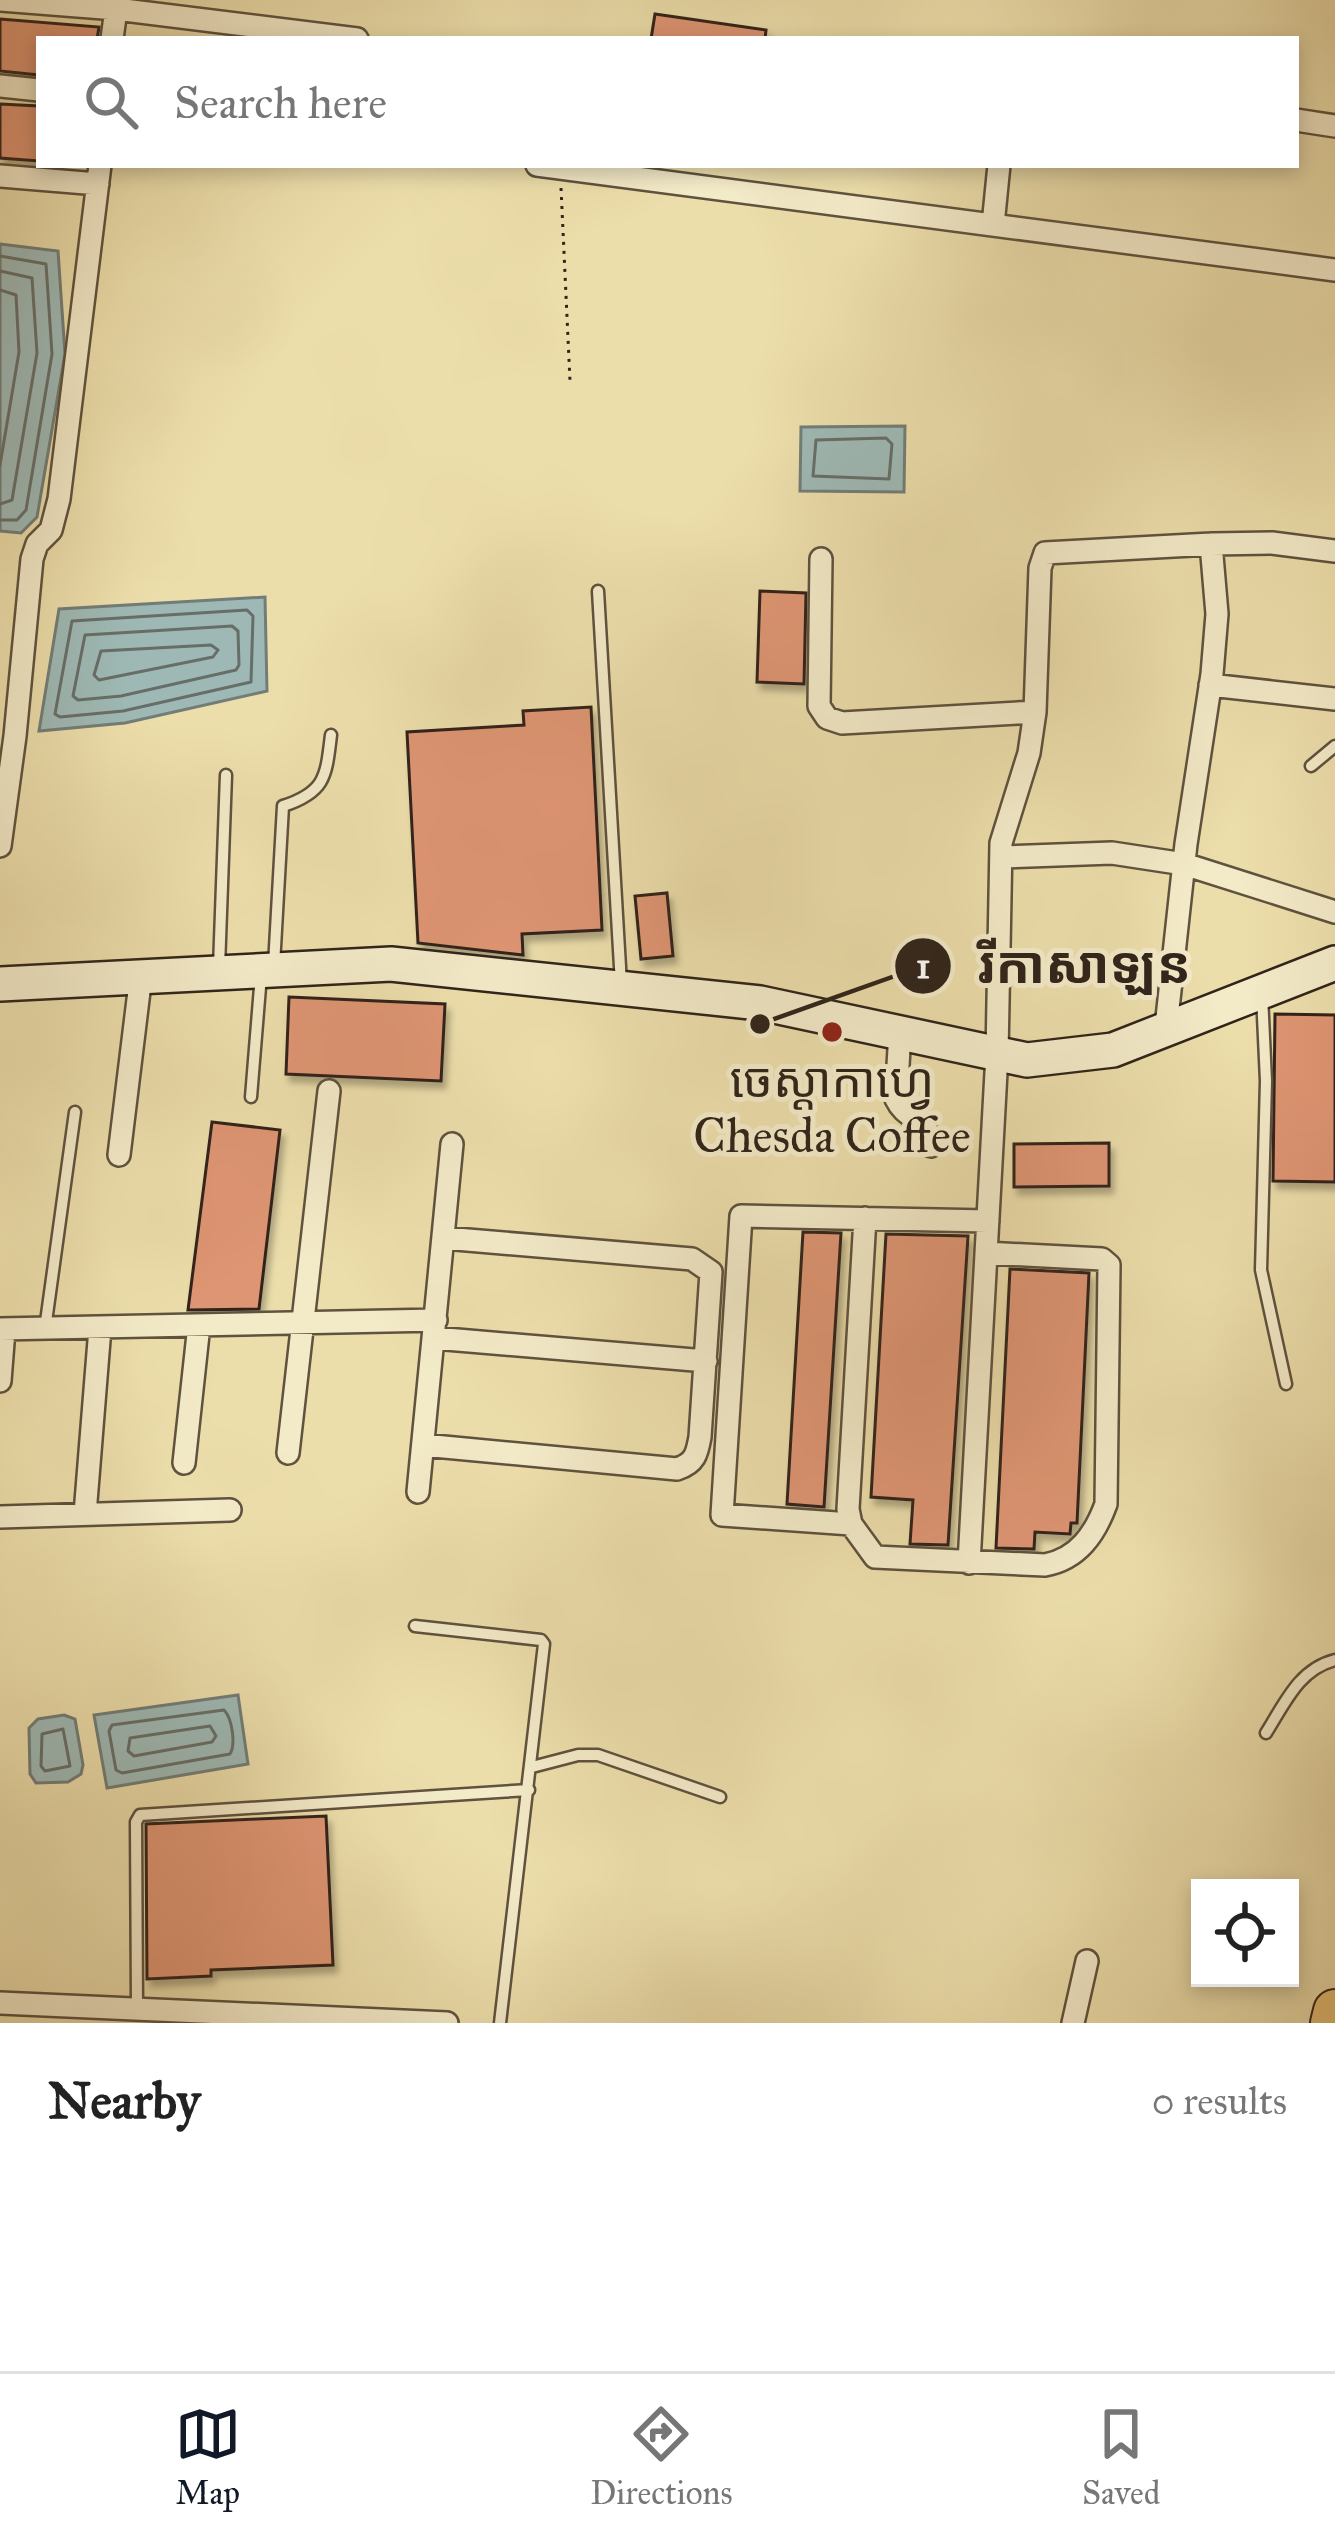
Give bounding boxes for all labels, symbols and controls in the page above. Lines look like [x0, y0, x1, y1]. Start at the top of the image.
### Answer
search box [36, 36, 1299, 168]
icon: search [78, 69, 144, 135]
text: Search here [174, 75, 387, 130]
callout: រីកាសាឡន [893, 922, 1215, 1009]
text: រីកាសាឡន [976, 935, 1191, 997]
text: 1 [916, 944, 930, 988]
marker: ចេស្ដាកាហ្វេ Chesda Coffee [819, 1019, 845, 1045]
place label: ចេស្ដាកាហ្វេ Chesda Coffee [693, 1051, 971, 1165]
map controls [1191, 1879, 1299, 1987]
button: locate [1191, 1879, 1299, 1987]
text: Nearby [48, 2070, 200, 2132]
text: 0 results [1152, 2077, 1287, 2125]
tab: Map [175, 2401, 241, 2513]
tab: Directions [590, 2401, 732, 2513]
tab: Saved [1082, 2401, 1160, 2513]

